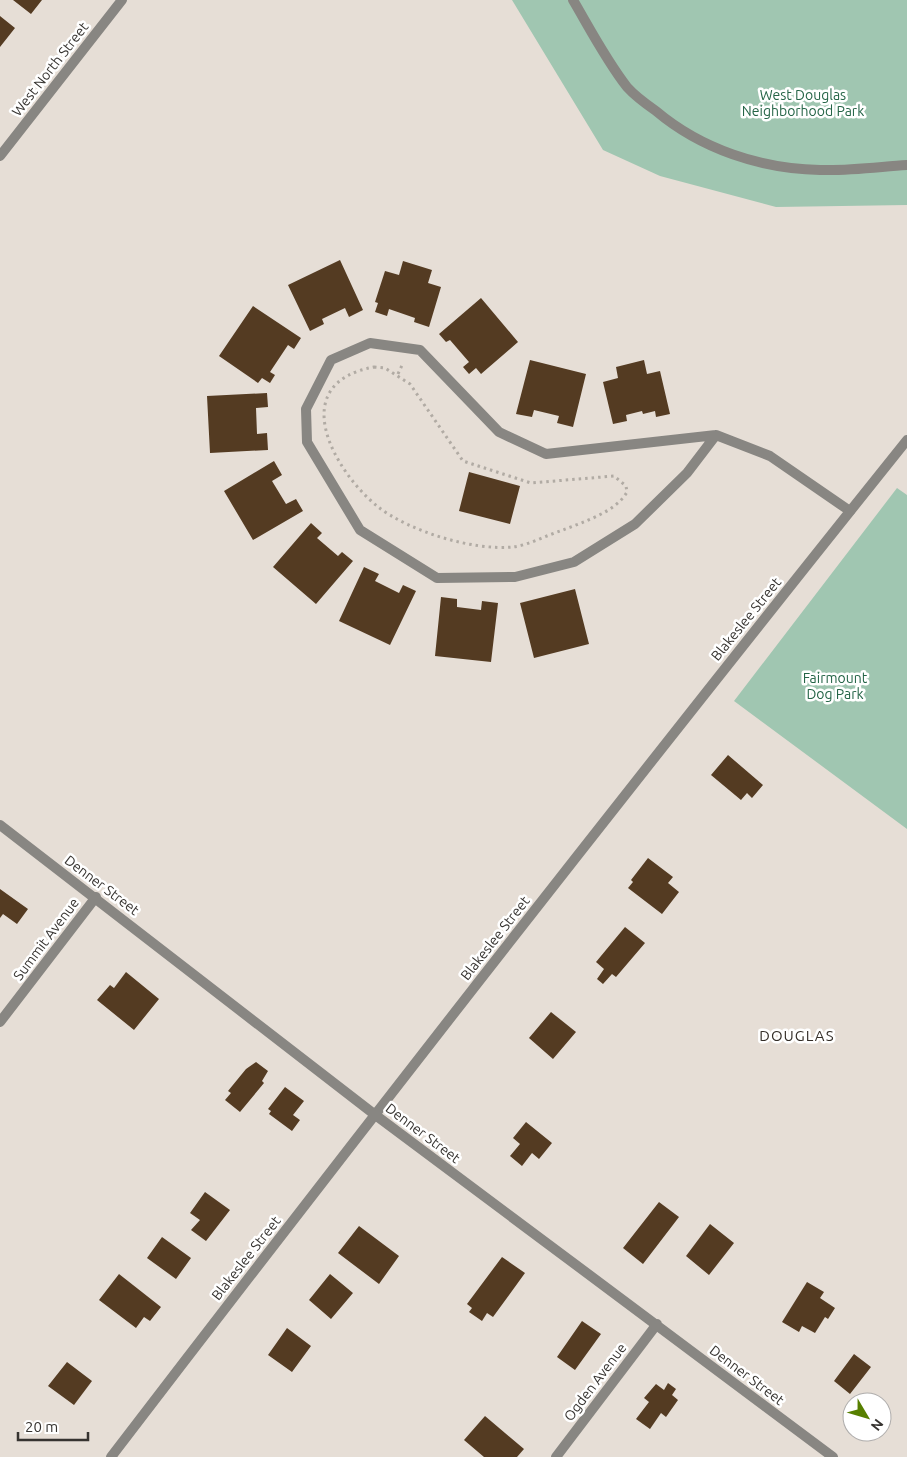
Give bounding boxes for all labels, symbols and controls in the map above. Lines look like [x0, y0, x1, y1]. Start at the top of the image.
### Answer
street label: West North Street [8, 19, 92, 119]
park label: West Douglas Neighborhood Park [742, 87, 864, 119]
street label: Blakeslee Street [708, 574, 785, 664]
park label: Fairmount Dog Park [803, 670, 868, 702]
street label: Denner Street [62, 852, 143, 918]
street label: Blakeslee Street [457, 893, 533, 983]
street label: Summit Avenue [10, 895, 82, 983]
district label: DOUGLAS [759, 1027, 835, 1044]
street label: Denner Street [383, 1100, 464, 1166]
street label: Blakeslee Street [208, 1213, 284, 1303]
street label: Ogden Avenue [561, 1340, 629, 1424]
street label: Denner Street [707, 1342, 788, 1408]
north arrow [842, 1392, 892, 1442]
scale bar [18, 1410, 88, 1442]
text: N [868, 1416, 887, 1434]
text: 20 m [25, 1418, 58, 1435]

